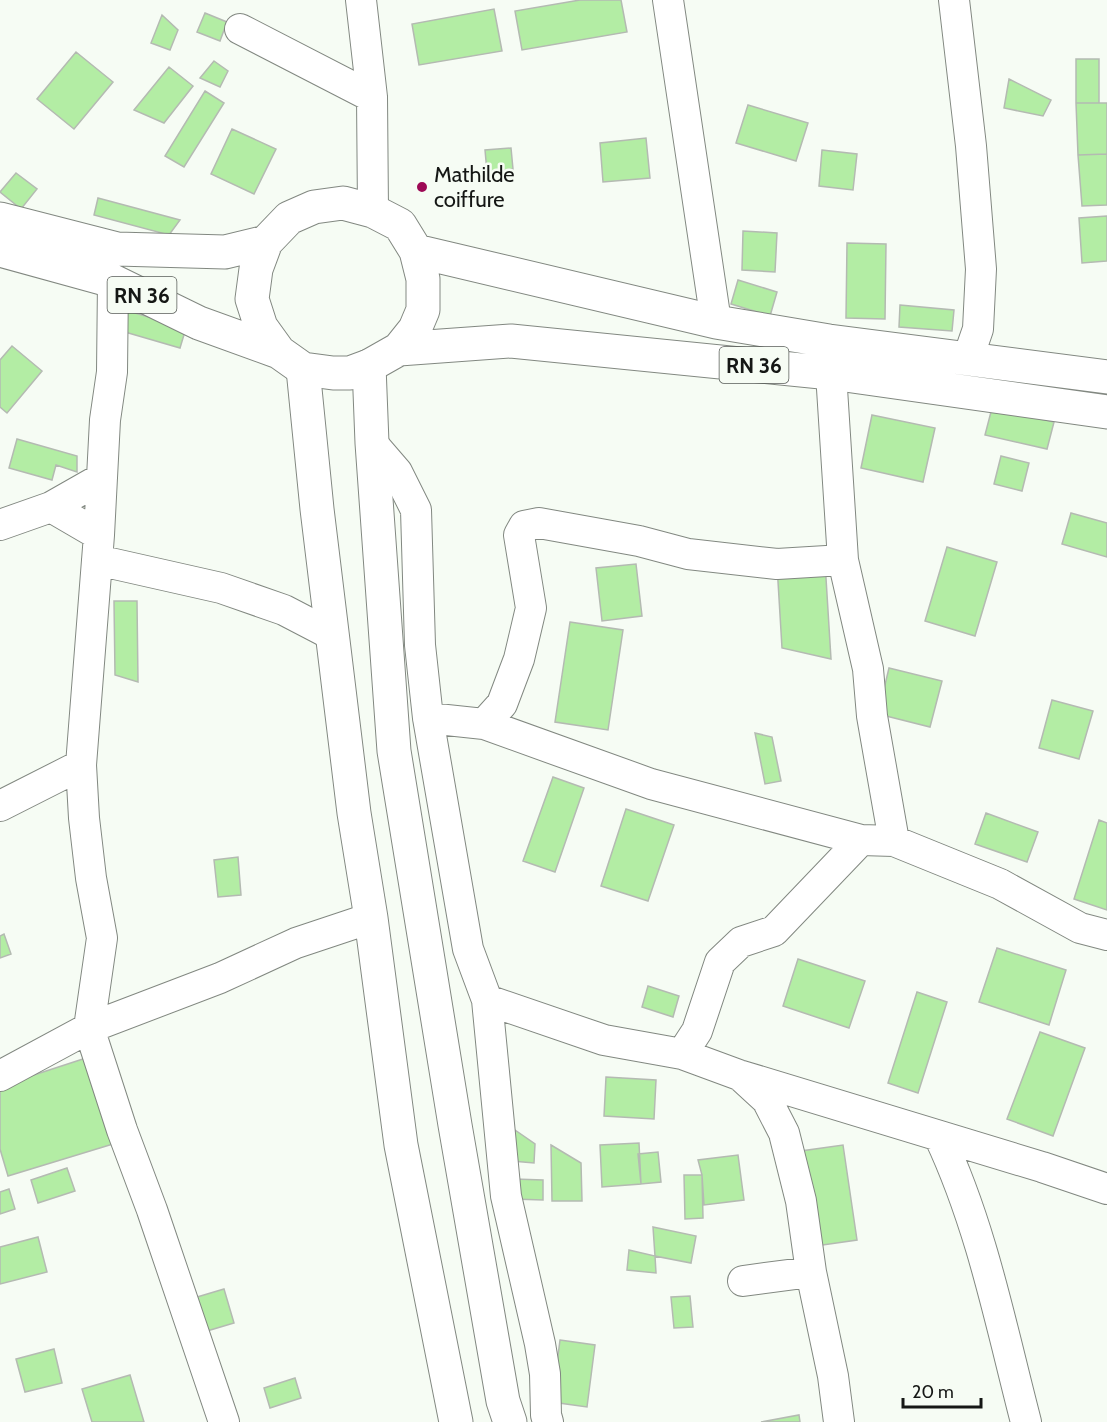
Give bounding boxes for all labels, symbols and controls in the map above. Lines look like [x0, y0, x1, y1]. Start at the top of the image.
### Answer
place label: Mathilde coiffure [434, 161, 515, 213]
marker: Mathilde coiffure [415, 180, 429, 194]
road number: RN 36 [108, 277, 176, 313]
road number: RN 36 [720, 347, 789, 383]
scale bar [903, 1371, 981, 1409]
text: 20 m [912, 1381, 954, 1403]

